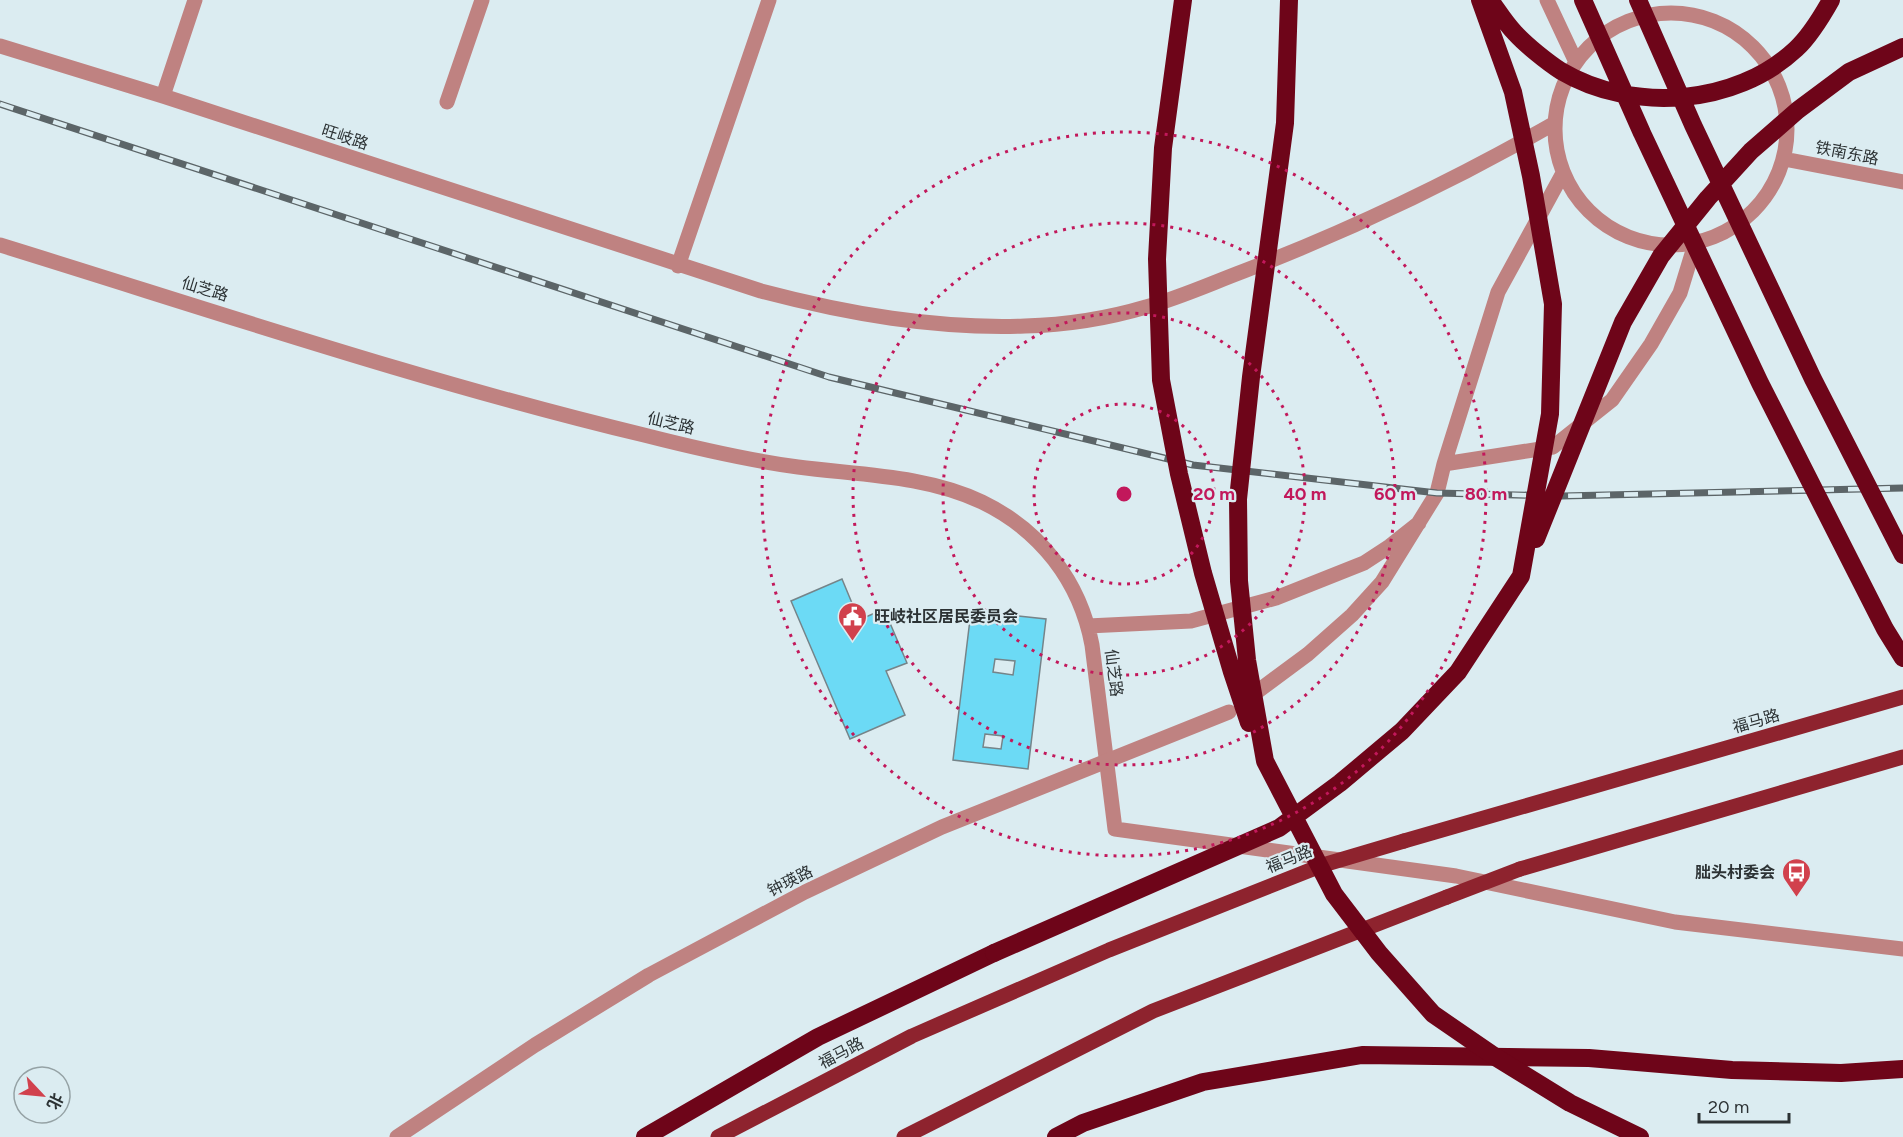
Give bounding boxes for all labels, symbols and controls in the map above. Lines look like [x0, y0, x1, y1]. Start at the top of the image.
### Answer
street label: 旺岐路 [319, 121, 371, 153]
street label: 铁南东路 [1814, 138, 1880, 168]
street label: 仙芝路 [179, 273, 231, 305]
street label: 仙芝路 [645, 408, 697, 438]
text: 20 m [1193, 483, 1235, 505]
text: 40 m [1283, 483, 1327, 505]
text: 60 m [1374, 483, 1416, 505]
text: 80 m [1465, 483, 1507, 505]
centre of rings [1114, 484, 1134, 504]
public building icon: 旺岐社区居民委员会 [837, 600, 869, 642]
place label: 旺岐社区居民委员会 [874, 607, 1018, 626]
street label: 仙芝路 [1102, 648, 1126, 698]
street label: 福马路 [1730, 705, 1782, 737]
street label: 福马路 [1263, 841, 1315, 877]
bus stop icon: 胐头村委会 [1780, 856, 1812, 898]
street label: 钟瑛路 [764, 862, 816, 900]
place label: 胐头村委会 [1695, 863, 1775, 882]
street label: 福马路 [815, 1033, 867, 1073]
north arrow [12, 1065, 72, 1125]
scale bar [1699, 1086, 1789, 1124]
text: 北 [43, 1090, 67, 1113]
text: 20 m [1708, 1096, 1749, 1118]

